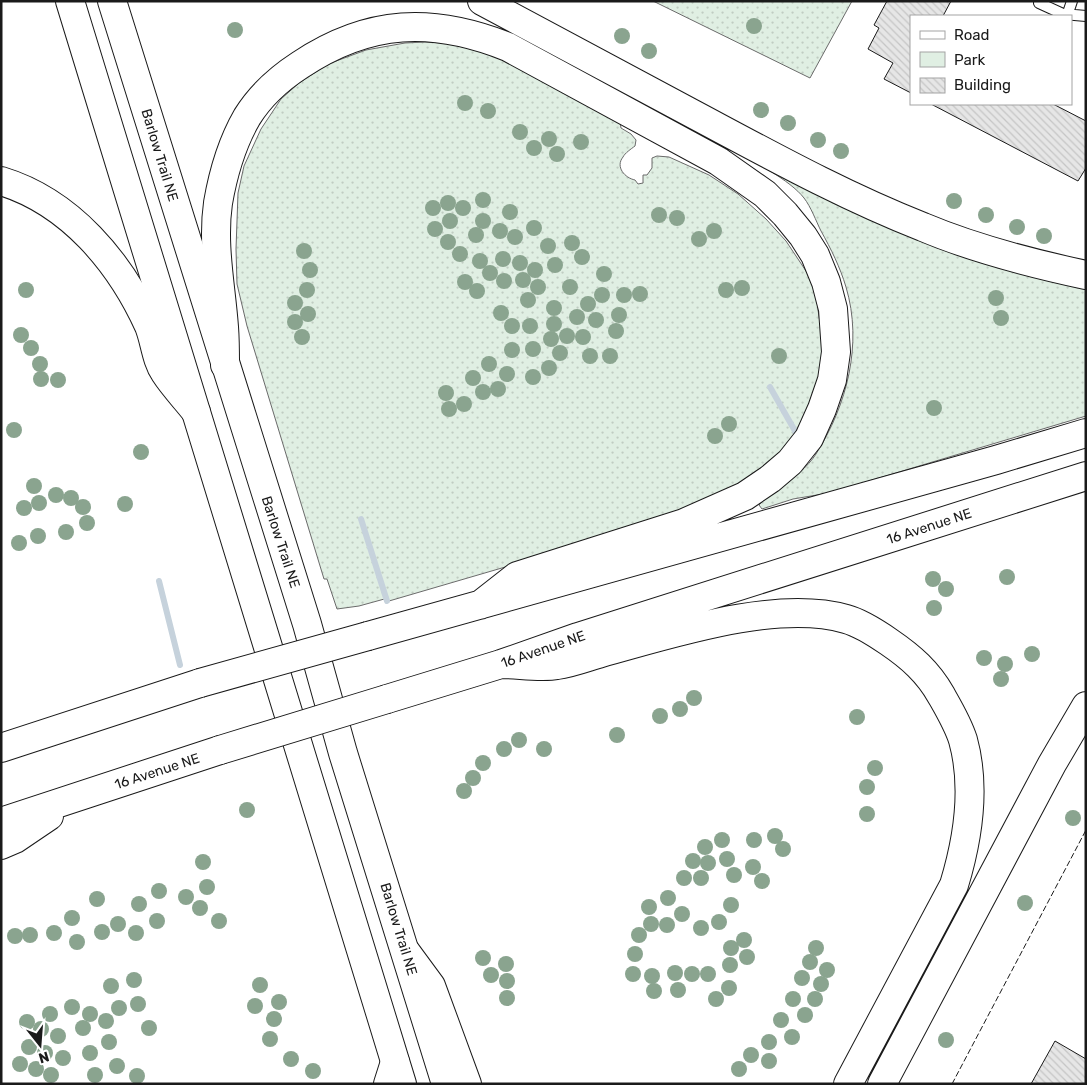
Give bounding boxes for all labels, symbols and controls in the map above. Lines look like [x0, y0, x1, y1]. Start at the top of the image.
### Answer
legend [910, 15, 1072, 105]
text: Road [954, 26, 990, 44]
text: Park [954, 51, 985, 69]
text: Building [954, 76, 1011, 94]
street label: Barlow Trail NE [137, 107, 182, 204]
street label: Barlow Trail NE [258, 494, 303, 590]
street label: 16 Avenue NE [885, 505, 974, 548]
street label: 16 Avenue NE [499, 627, 588, 672]
street label: 16 Avenue NE [113, 750, 202, 793]
street label: Barlow Trail NE [376, 881, 421, 978]
north arrow [15, 1020, 65, 1070]
text: N [36, 1047, 51, 1067]

